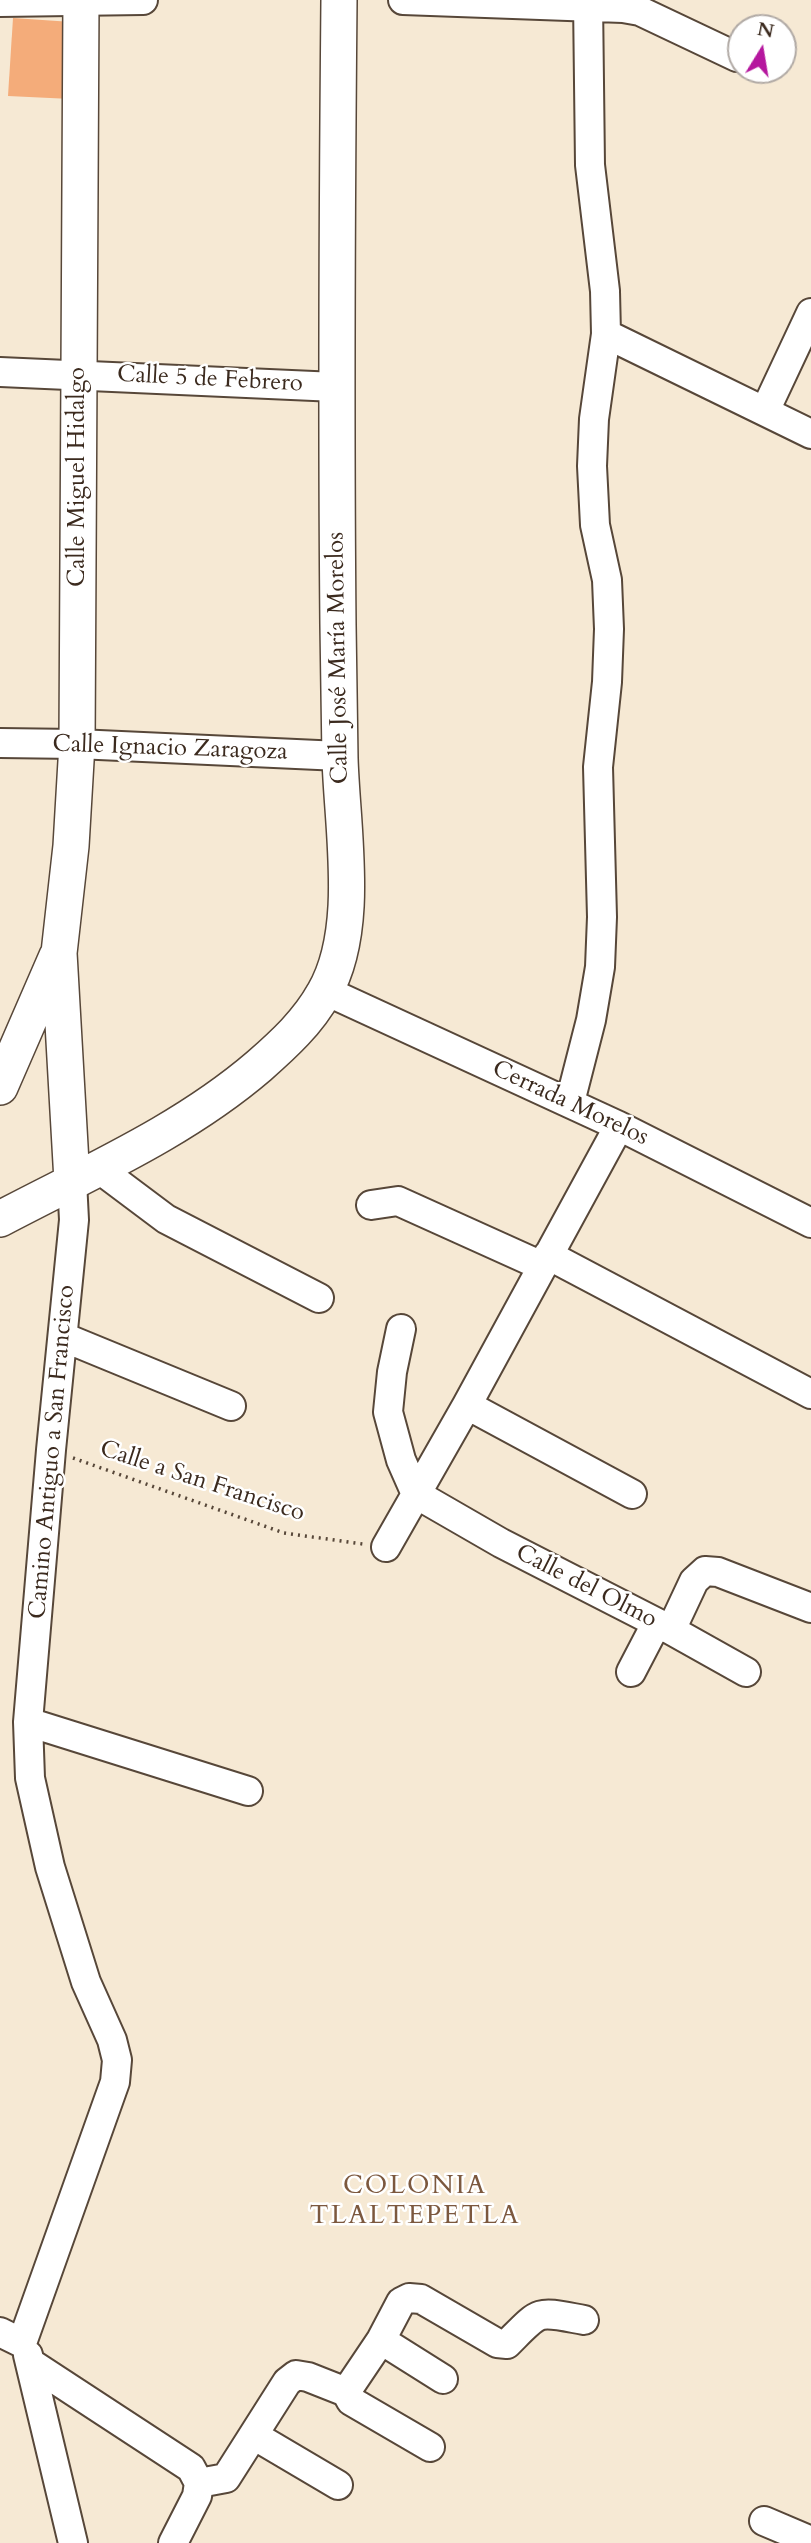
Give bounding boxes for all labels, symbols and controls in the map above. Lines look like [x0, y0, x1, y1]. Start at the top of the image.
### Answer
north arrow [727, 14, 797, 84]
text: N [755, 16, 776, 45]
street label: Calle 5 de Febrero [116, 361, 304, 399]
street label: Calle Miguel Hidalgo [64, 367, 92, 587]
street label: Calle José María Morelos [322, 532, 356, 784]
street label: Calle Ignacio Zaragoza [52, 731, 288, 767]
street label: Cerrada Morelos [487, 1055, 653, 1153]
street label: Camino Antiguo a San Francisco [24, 1284, 82, 1620]
street label: Calle a San Francisco [96, 1435, 308, 1529]
street label: Calle del Olmo [511, 1539, 661, 1635]
district label: COLONIA TLALTEPETLA [311, 2171, 519, 2232]

